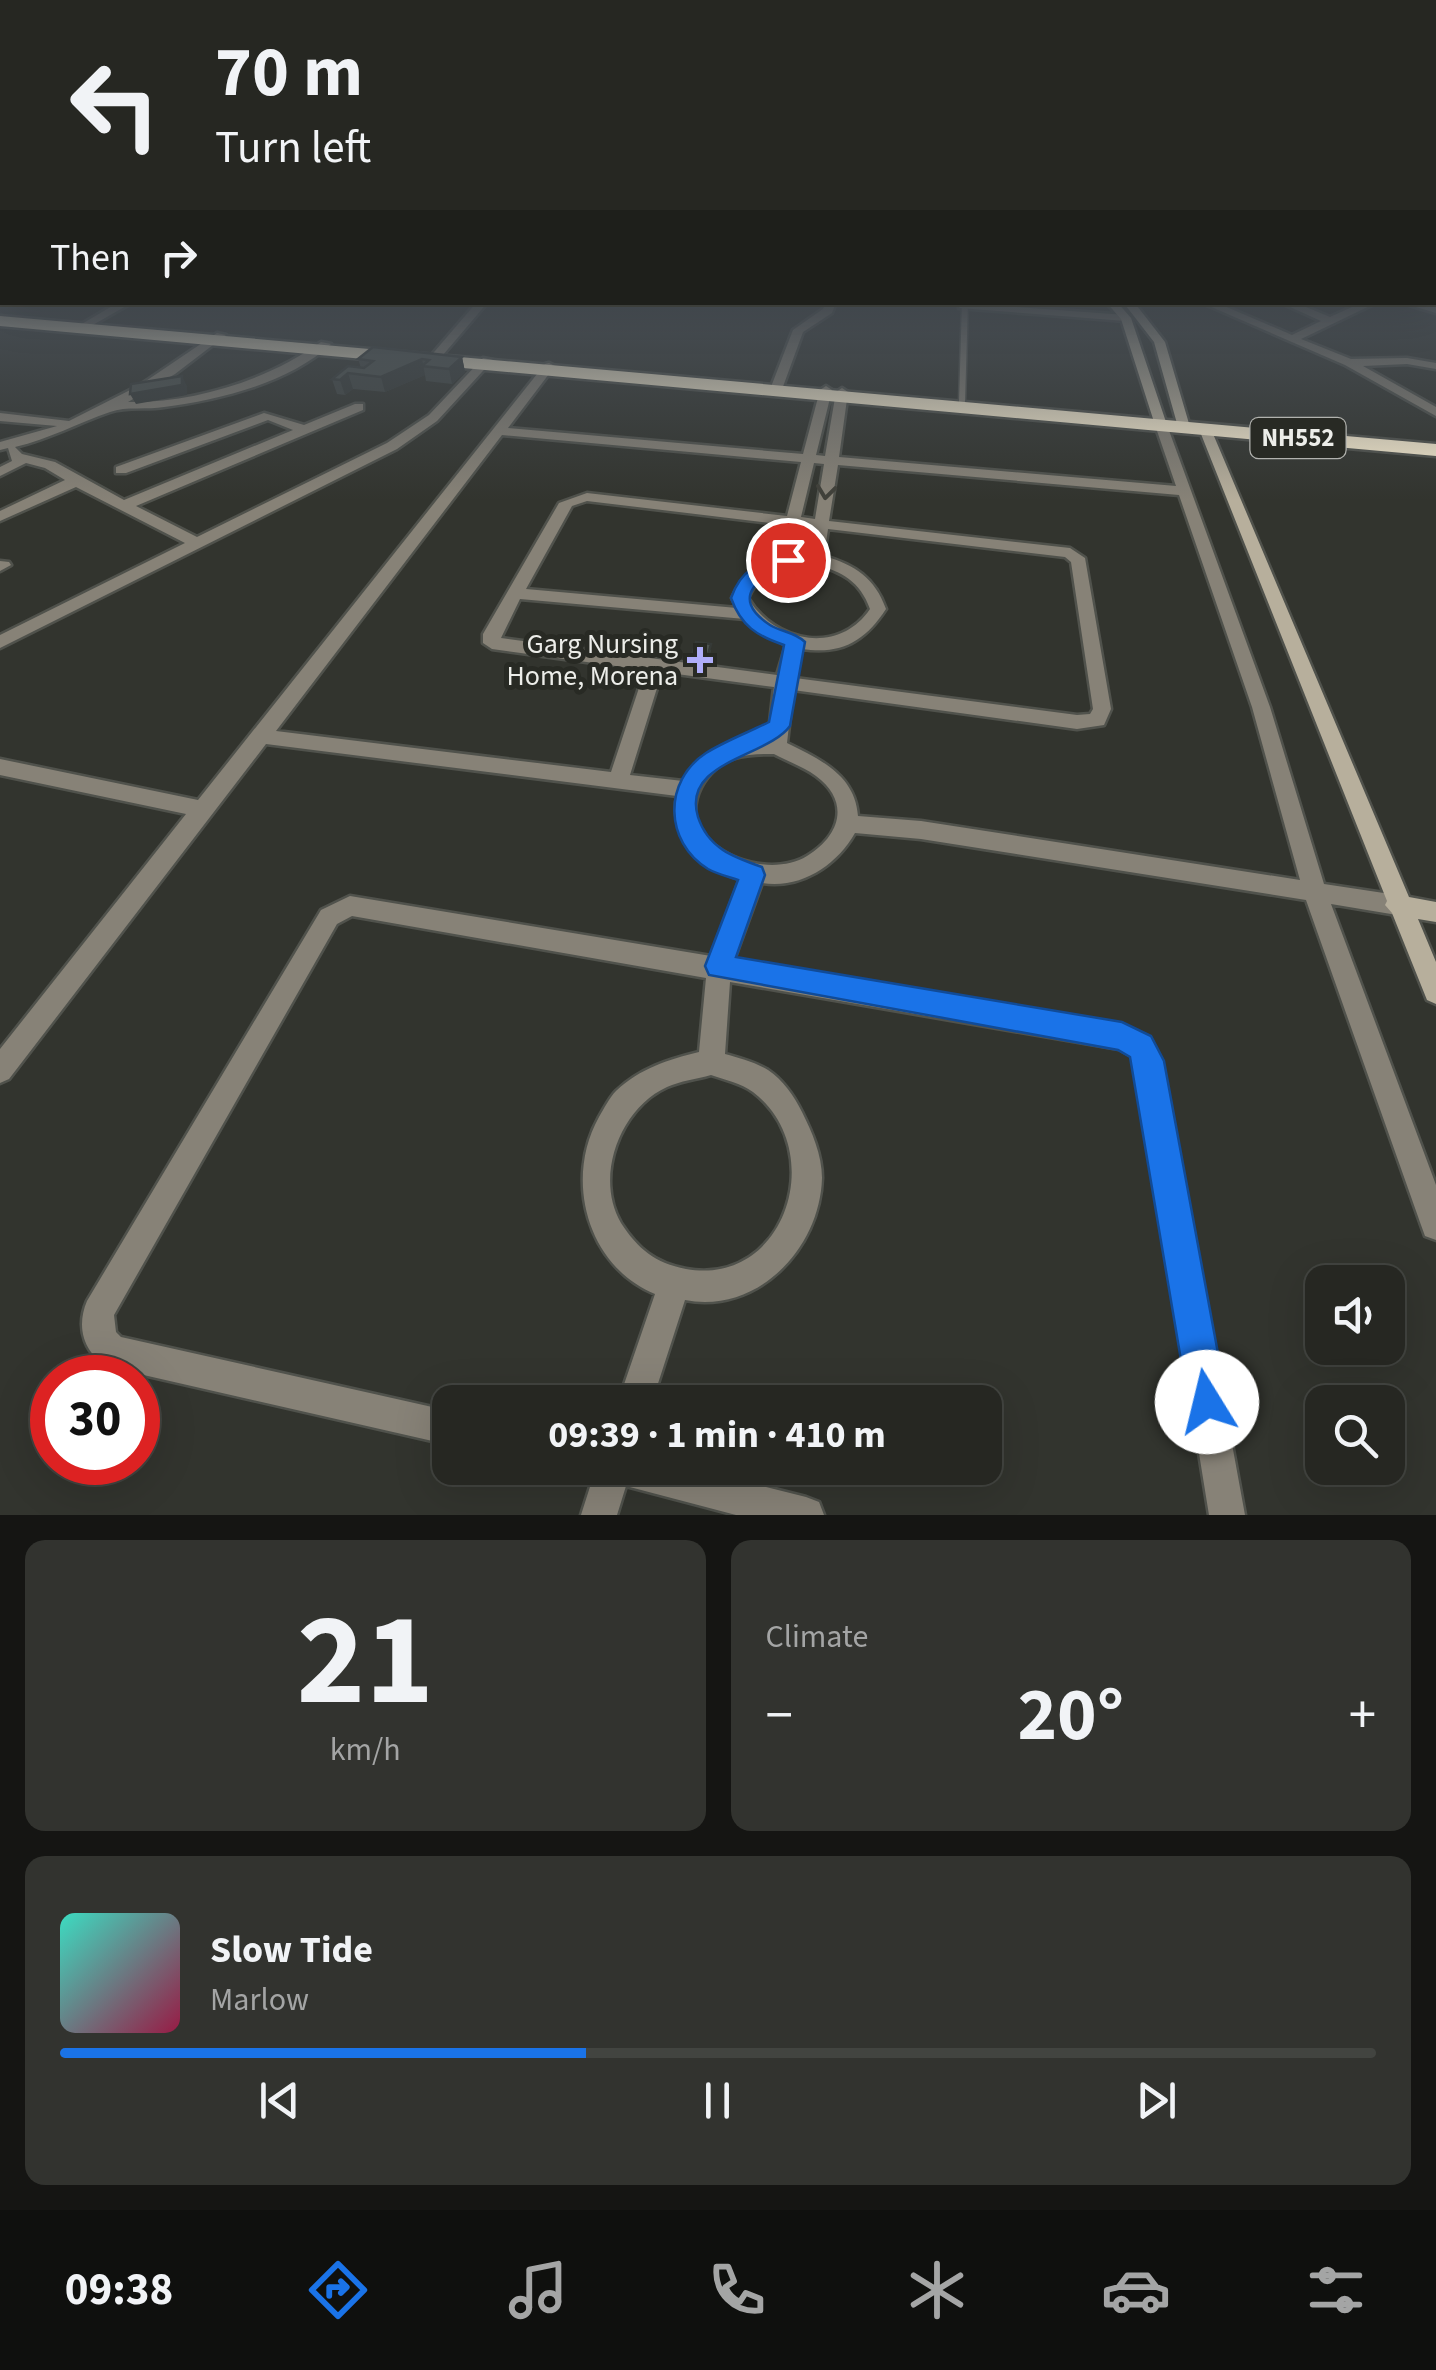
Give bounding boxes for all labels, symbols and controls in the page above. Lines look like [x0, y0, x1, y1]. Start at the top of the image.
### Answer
text: 70 m [215, 23, 363, 123]
icon: left [50, 40, 180, 170]
text: Turn left [215, 116, 371, 180]
icon: right [151, 230, 206, 285]
text: Then [50, 231, 131, 285]
road number: NH552 [1250, 418, 1346, 458]
one-way arrow [816, 484, 837, 500]
pin [746, 518, 831, 603]
icon: arrive [761, 533, 816, 588]
place label: Garg Nursing Home, Morena [507, 624, 678, 696]
marker: Garg Nursing Home, Morena [687, 647, 713, 673]
map controls [1305, 1265, 1405, 1485]
button: sound [1305, 1265, 1405, 1365]
position arrow [1155, 1350, 1259, 1454]
speed limit sign: 30 [30, 1355, 160, 1485]
button: search [1305, 1385, 1405, 1485]
text: 09:39 · 1 min · 410 m [548, 1408, 886, 1462]
text: 21 [297, 1569, 434, 1754]
text: Climate [766, 1614, 868, 1660]
text: 20° [1017, 1662, 1124, 1769]
text: − [766, 1677, 793, 1755]
text: + [1349, 1677, 1376, 1755]
text: km/h [330, 1727, 401, 1773]
text: Slow Tide [210, 1923, 373, 1977]
text: Marlow [210, 1977, 309, 2023]
icon: previous [252, 2073, 307, 2128]
icon: pause [690, 2073, 745, 2128]
icon: next [1129, 2073, 1184, 2128]
icon: directions [303, 2255, 373, 2325]
icon: music [503, 2255, 573, 2325]
icon: phone [702, 2255, 772, 2325]
icon: climate [902, 2255, 972, 2325]
icon: car [1101, 2255, 1171, 2325]
icon: filters [1301, 2255, 1371, 2325]
text: 09:38 [65, 2258, 173, 2322]

